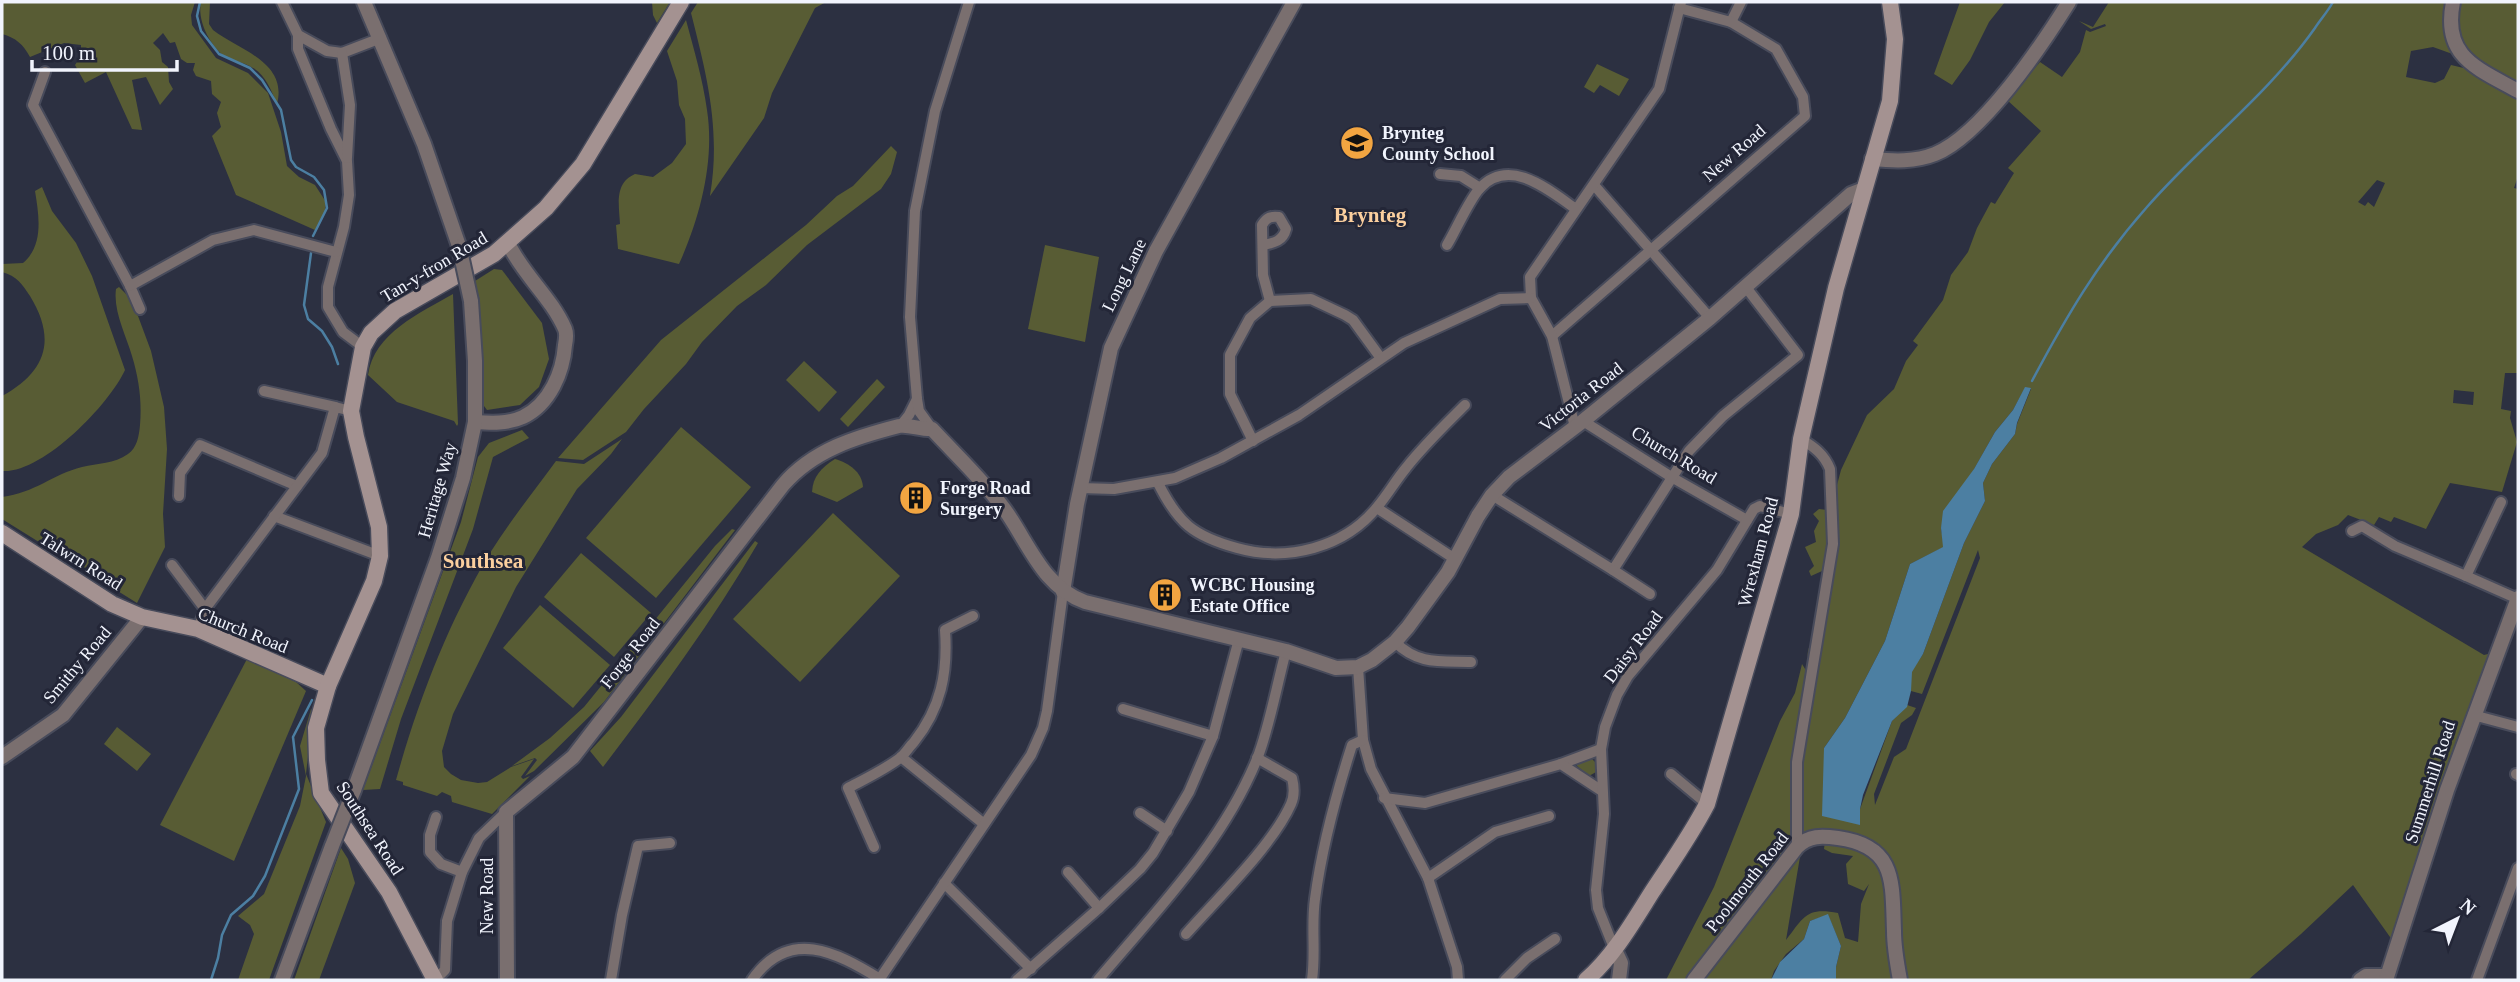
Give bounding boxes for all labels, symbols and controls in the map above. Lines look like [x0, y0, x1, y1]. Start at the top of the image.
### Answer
scale bar [32, 28, 177, 72]
text: 100 m [42, 41, 95, 65]
street label: New Road [1699, 120, 1769, 186]
place label: Brynteg County School [1382, 123, 1495, 164]
school or university icon: Brynteg County School [1338, 124, 1376, 162]
district label: Brynteg [1334, 203, 1407, 227]
street label: Tan-y-fron Road [377, 227, 491, 307]
street label: Long Lane [1098, 235, 1150, 315]
street label: Victoria Road [1535, 358, 1627, 436]
street label: Church Road [1628, 422, 1720, 488]
street label: Heritage Way [414, 440, 460, 540]
place label: Forge Road Surgery [940, 478, 1030, 519]
building icon: Forge Road Surgery [897, 479, 935, 517]
street label: Wrexham Road [1734, 495, 1782, 609]
street label: Talwrn Road [36, 528, 126, 594]
district label: Southsea [443, 549, 524, 573]
place label: WCBC Housing Estate Office [1190, 575, 1315, 616]
building icon: WCBC Housing Estate Office [1146, 576, 1184, 614]
street label: Church Road [195, 603, 291, 657]
street label: Daisy Road [1600, 607, 1666, 687]
street label: Forge Road [596, 614, 664, 692]
street label: Smithy Road [39, 622, 115, 708]
street label: Summerhill Road [2401, 718, 2459, 846]
street label: Southsea Road [332, 777, 408, 879]
street label: Poolmouth Road [1702, 828, 1792, 936]
street label: New Road [477, 858, 497, 934]
north arrow [2422, 884, 2492, 954]
text: N [2456, 894, 2480, 919]

